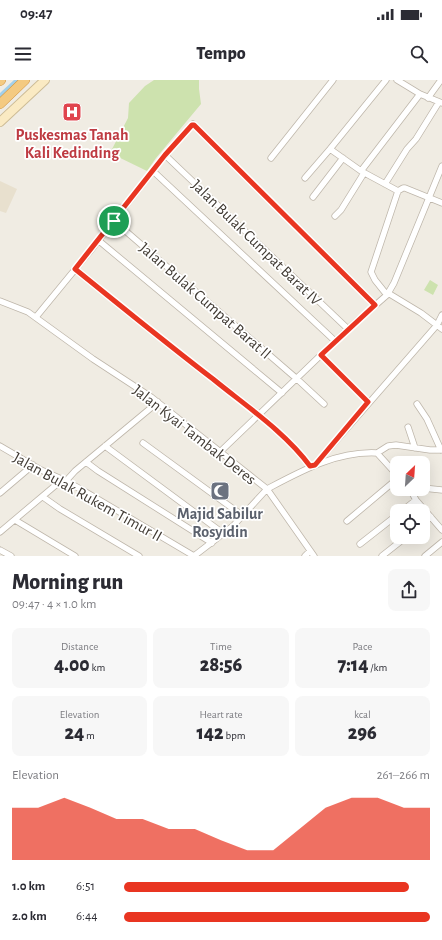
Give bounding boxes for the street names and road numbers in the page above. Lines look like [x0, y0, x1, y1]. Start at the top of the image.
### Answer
street label: Jalan Bulak Cumpat Barat IV [188, 177, 324, 309]
street label: Jalan Bulak Cumpat Barat II [136, 239, 274, 362]
street label: Jalan Kyai Tambak Deres [129, 382, 259, 489]
street label: Jalan Bulak Rukem Timur II [10, 449, 165, 545]

